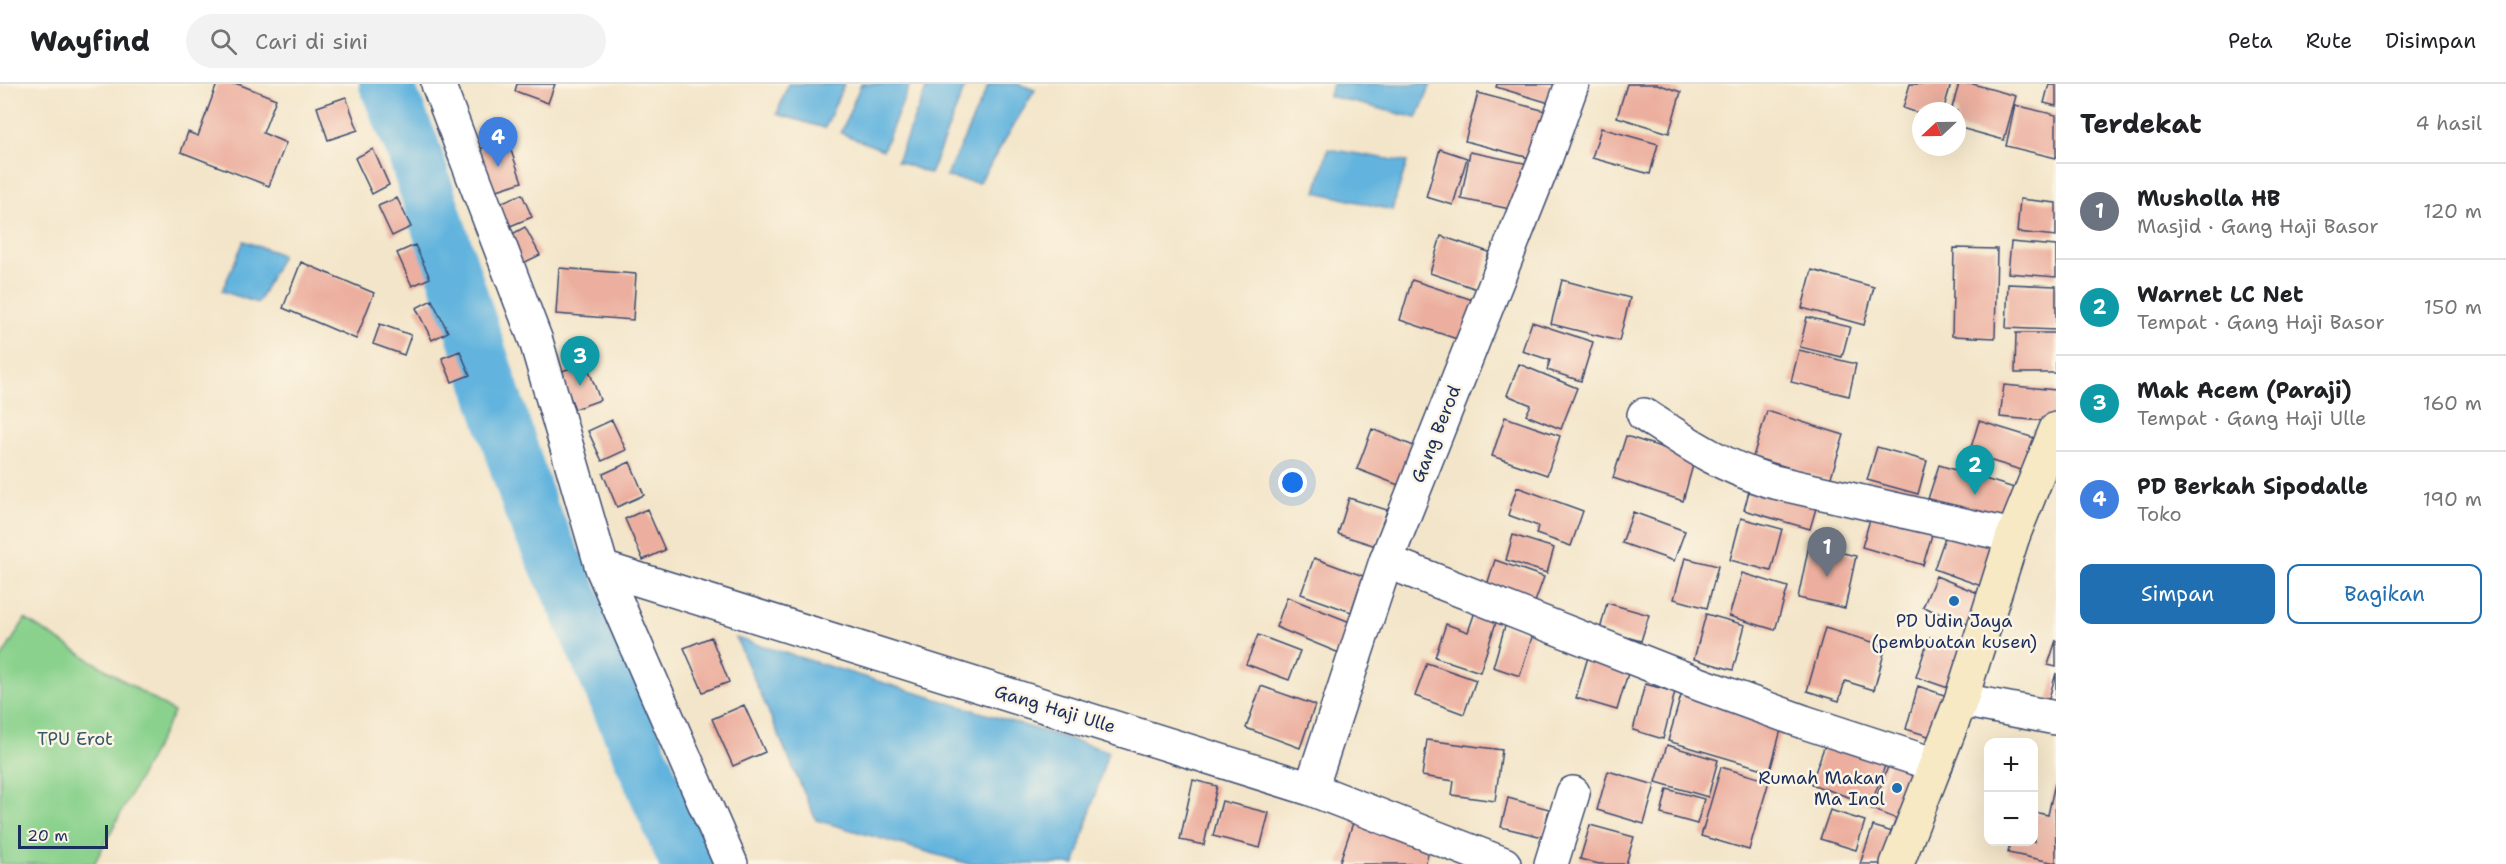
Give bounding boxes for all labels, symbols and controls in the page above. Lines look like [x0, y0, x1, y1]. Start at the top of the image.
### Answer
search box [186, 14, 606, 68]
text: Wayfind [30, 22, 150, 60]
icon: search [207, 25, 240, 58]
text: Cari di sini [255, 27, 368, 56]
text: Peta [2228, 27, 2273, 55]
text: Rute [2306, 27, 2352, 55]
text: Disimpan [2385, 27, 2476, 55]
north arrow [1912, 102, 1966, 156]
text: Terdekat [2080, 106, 2202, 141]
text: 4 hasil [2416, 110, 2482, 136]
pin: 4 [478, 118, 518, 167]
text: Musholla HB [2137, 184, 2280, 213]
text: 1 [2095, 198, 2104, 224]
text: 120 m [2423, 198, 2482, 224]
text: Masjid · Gang Haji Basor [2137, 213, 2379, 239]
text: Warnet LC Net [2137, 280, 2303, 309]
text: 2 [2093, 294, 2107, 320]
text: 150 m [2424, 294, 2482, 320]
text: Tempat · Gang Haji Basor [2137, 309, 2385, 335]
pin: 3 [560, 336, 600, 386]
text: Mak Acem (Paraji) [2137, 376, 2352, 405]
street label: Gang Berod [1406, 382, 1466, 486]
text: 3 [2093, 390, 2107, 416]
text: 160 m [2423, 390, 2482, 416]
text: Tempat · Gang Haji Ulle [2137, 405, 2366, 431]
pin: 2 [1956, 446, 1994, 495]
your location [1278, 468, 1307, 497]
text: PD Berkah Sipodalle [2137, 472, 2368, 501]
text: 4 [2093, 486, 2107, 512]
text: 190 m [2423, 486, 2482, 512]
text: Toko [2137, 501, 2182, 527]
pin: 1 [1808, 528, 1846, 577]
button: Simpan [2080, 564, 2275, 624]
button: Bagikan [2287, 564, 2482, 624]
marker: PD Udin Jaya (pembuatan kusen) [1947, 594, 1961, 608]
place label: PD Udin Jaya (pembuatan kusen) [1871, 609, 2037, 654]
street label: Gang Haji Ulle [991, 679, 1119, 739]
park label: TPU Erot [37, 727, 113, 751]
map controls [1984, 738, 2038, 846]
button: + [1984, 738, 2038, 792]
place label: Rumah Makan Ma Inol [1758, 766, 1886, 811]
marker: Rumah Makan Ma Inol [1890, 781, 1904, 795]
button: − [1984, 792, 2038, 846]
scale bar [18, 822, 108, 850]
text: 20 m [27, 825, 68, 846]

